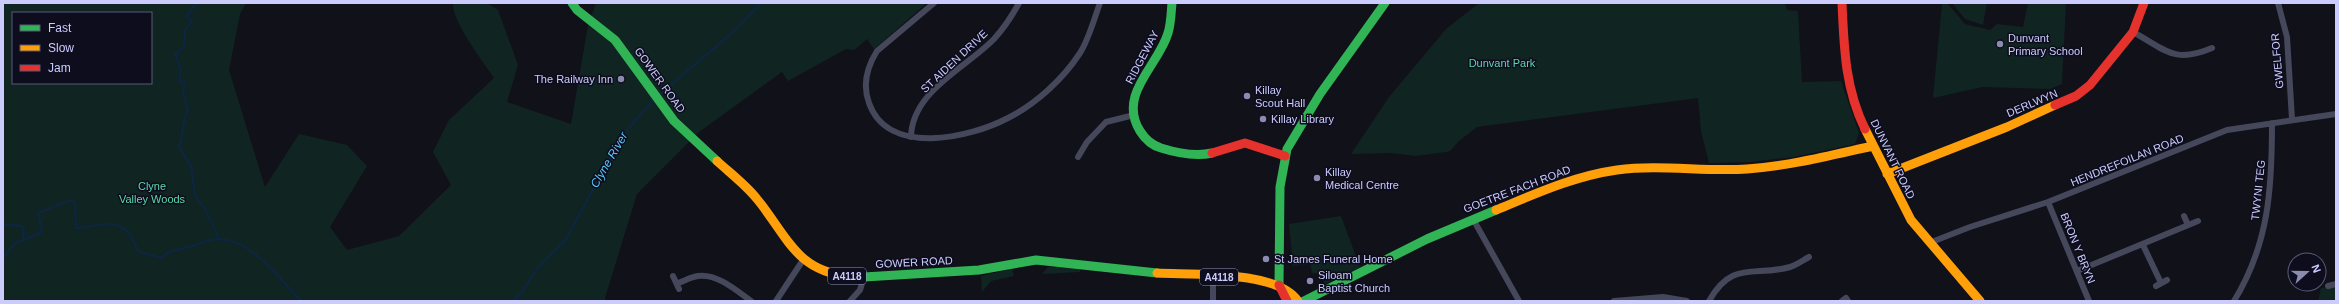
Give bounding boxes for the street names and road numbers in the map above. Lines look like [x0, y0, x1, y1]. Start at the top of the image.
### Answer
street label: ST AIDEN DRIVE [918, 27, 990, 95]
street label: RIDGEWAY [1123, 28, 1161, 86]
street label: GWELFOR [2269, 33, 2285, 89]
street label: GOWER ROAD [632, 45, 688, 115]
street label: DERLWYN [2005, 87, 2059, 119]
street label: DUNVANT ROAD [1869, 117, 1917, 201]
street label: HENDREFOILAN ROAD [2069, 132, 2185, 188]
street label: TWYNI TEG [2249, 159, 2267, 221]
street label: GOETRE FACH ROAD [1462, 163, 1572, 215]
street label: BRON Y BRYN [2058, 211, 2098, 285]
street label: GOWER ROAD [875, 254, 953, 270]
road number: A4118 [828, 268, 866, 284]
road number: A4118 [1200, 269, 1238, 285]

